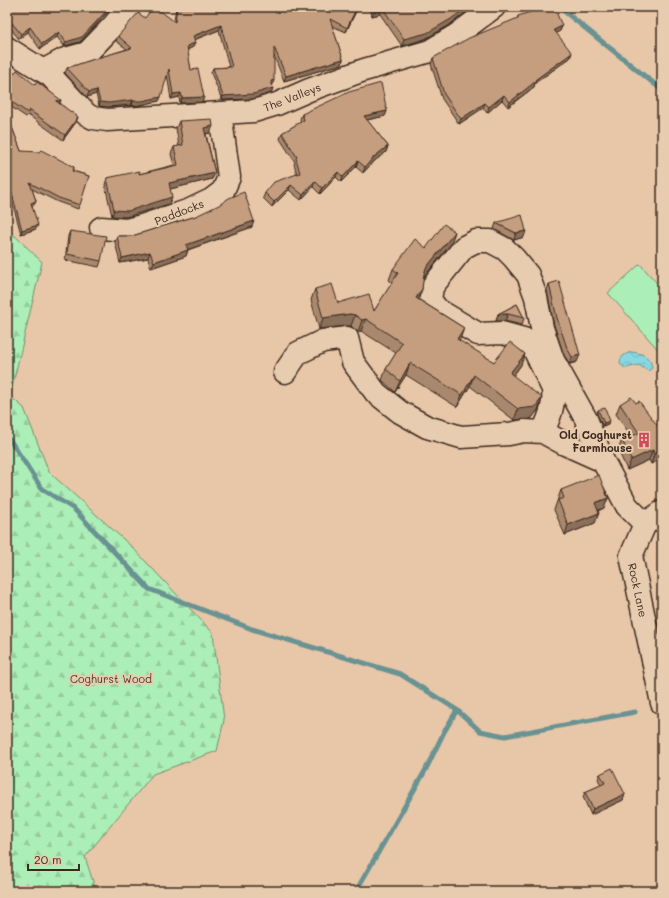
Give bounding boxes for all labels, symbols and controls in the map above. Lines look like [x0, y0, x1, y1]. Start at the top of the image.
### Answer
street label: The Valleys [261, 79, 323, 115]
street label: Paddocks [152, 196, 206, 228]
place label: Old Coghurst Farmhouse [559, 427, 632, 455]
building icon: Old Coghurst Farmhouse [635, 431, 653, 449]
street label: Rock Lane [625, 562, 651, 619]
park label: Coghurst Wood [70, 671, 152, 686]
scale bar [28, 846, 79, 872]
text: 20 m [34, 851, 62, 867]

